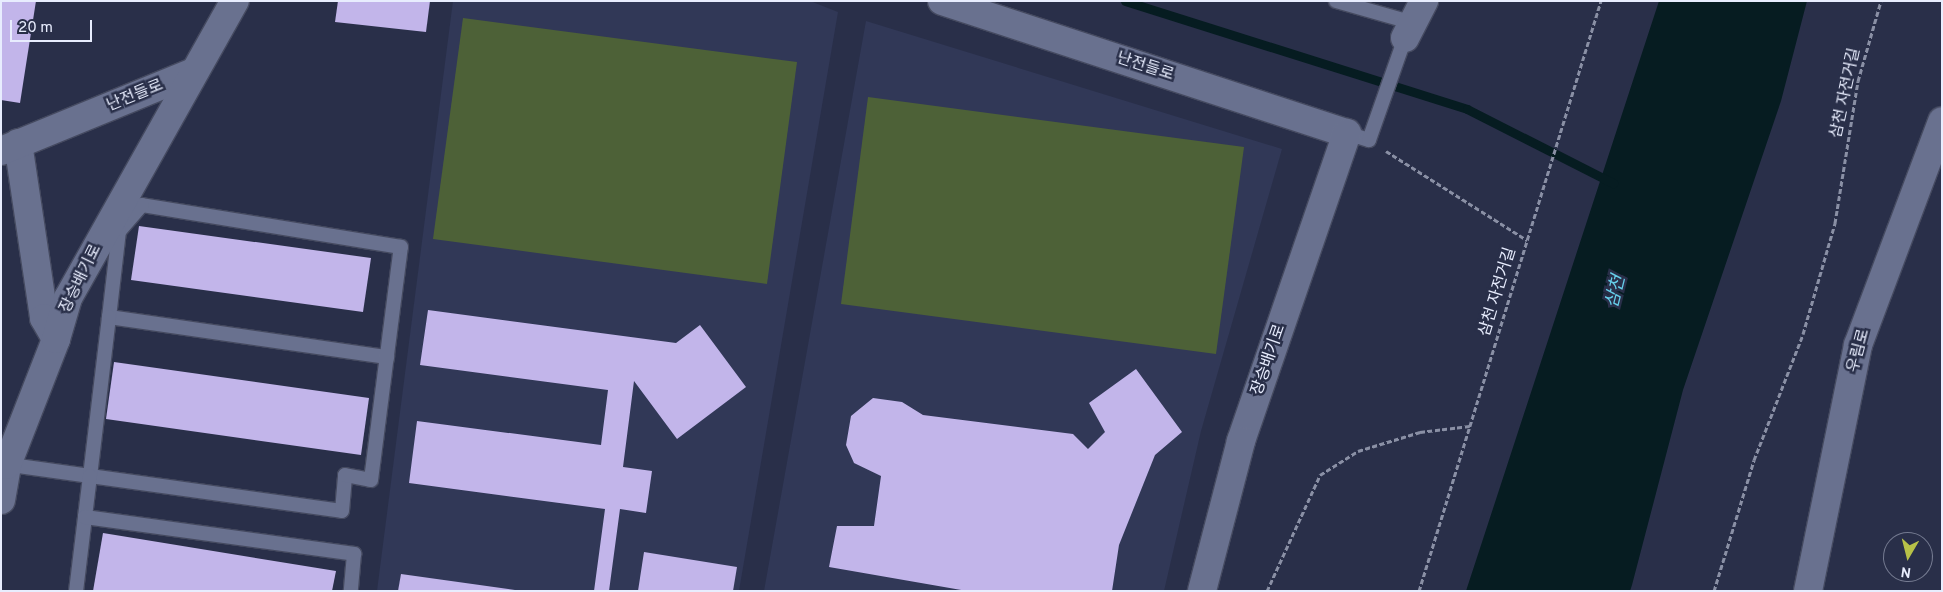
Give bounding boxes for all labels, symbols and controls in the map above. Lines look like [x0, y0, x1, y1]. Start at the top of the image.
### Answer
scale bar [12, 10, 95, 42]
text: 20 m [18, 19, 53, 38]
street label: 삼천 자전거길 [1827, 46, 1865, 140]
street label: 난전들로 [1114, 49, 1176, 85]
street label: 난전들로 [104, 76, 166, 116]
street label: 장승배기로 [56, 242, 106, 316]
street label: 삼천 자전거길 [1475, 245, 1521, 339]
water label: 삼천 [1603, 273, 1631, 311]
street label: 장승배기로 [1248, 322, 1290, 398]
street label: 우림로 [1844, 327, 1874, 375]
north arrow [1883, 532, 1933, 582]
text: N [1900, 562, 1912, 580]

